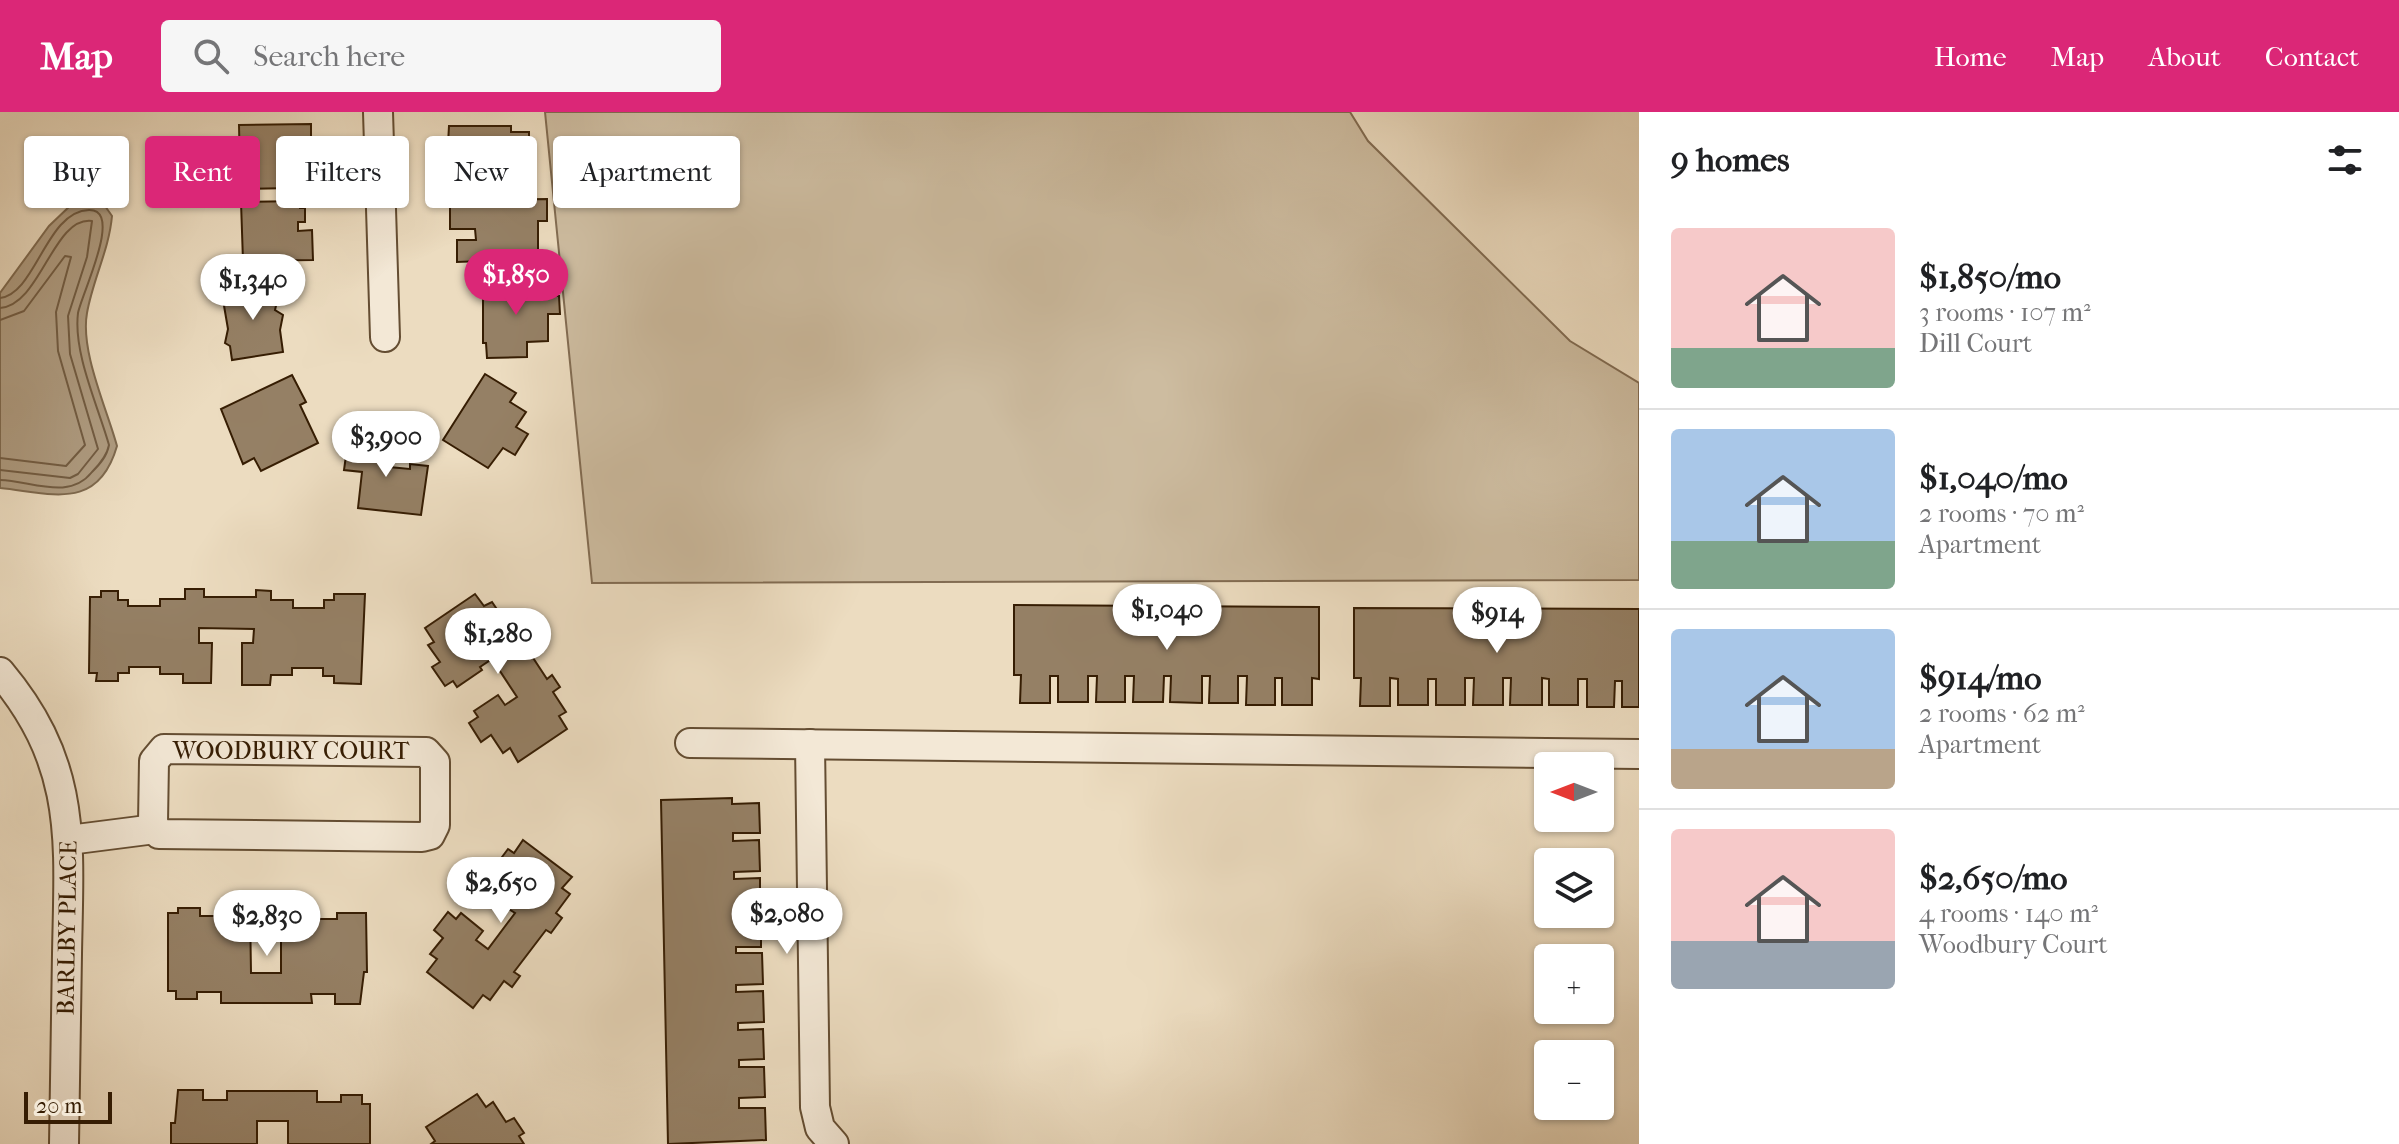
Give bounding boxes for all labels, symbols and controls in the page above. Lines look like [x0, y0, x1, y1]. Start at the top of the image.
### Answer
search box [161, 20, 721, 92]
text: Map [40, 34, 113, 79]
icon: search [189, 34, 233, 78]
text: Search here [253, 39, 405, 74]
text: Home [1934, 40, 2007, 73]
text: Map [2051, 40, 2104, 73]
text: About [2148, 40, 2221, 73]
text: Contact [2265, 40, 2359, 73]
chip: Buy [24, 136, 129, 208]
chip: Rent [145, 136, 260, 208]
chip: Filters [276, 136, 409, 208]
chip: New [425, 136, 537, 208]
chip: Apartment [553, 136, 740, 208]
icon: filters [2323, 138, 2367, 182]
text: 9 homes [1671, 140, 1790, 180]
pin: $1,850 [451, 249, 581, 317]
pin: $1,340 [188, 254, 318, 322]
text: $1,850/mo [1919, 257, 2061, 297]
text: $1,850 [482, 259, 550, 290]
icon: home [1735, 260, 1831, 356]
text: $1,340 [218, 264, 288, 295]
text: 3 rooms · 107 m² [1919, 297, 2091, 328]
text: Dill Court [1919, 328, 2032, 359]
pin: $3,900 [321, 411, 451, 479]
text: $3,900 [350, 421, 422, 452]
text: $1,040/mo [1919, 458, 2068, 498]
icon: home [1735, 461, 1831, 557]
text: 2 rooms · 70 m² [1919, 498, 2084, 529]
text: Apartment [1919, 529, 2041, 560]
pin: $1,040 [1102, 584, 1232, 652]
pin: $914 [1450, 587, 1544, 655]
text: $1,040 [1131, 594, 1203, 625]
text: $914 [1471, 597, 1523, 628]
pin: $1,280 [433, 608, 563, 676]
text: $1,280 [463, 618, 533, 649]
text: $914/mo [1919, 658, 2041, 698]
icon: home [1735, 661, 1831, 757]
text: 2 rooms · 62 m² [1919, 698, 2085, 729]
text: Apartment [1919, 729, 2041, 760]
street label: WOODBURY COURT [172, 737, 410, 765]
north arrow [1534, 752, 1614, 832]
map controls [1534, 752, 1614, 1120]
street label: BARLBY PLACE [51, 840, 83, 1016]
button: layers [1534, 848, 1614, 928]
pin: $2,650 [436, 857, 566, 925]
text: $2,650/mo [1919, 858, 2067, 898]
icon: home [1735, 861, 1831, 957]
text: $2,650 [465, 867, 537, 898]
pin: $2,080 [722, 888, 852, 956]
pin: $2,830 [202, 890, 332, 958]
text: $2,080 [750, 898, 824, 929]
text: 4 rooms · 140 m² [1919, 898, 2098, 929]
text: $2,830 [231, 900, 303, 931]
text: Woodbury Court [1919, 929, 2108, 960]
button: + [1534, 944, 1614, 1024]
button: − [1534, 1040, 1614, 1120]
scale bar [24, 1088, 112, 1124]
text: 20 m [36, 1093, 82, 1119]

